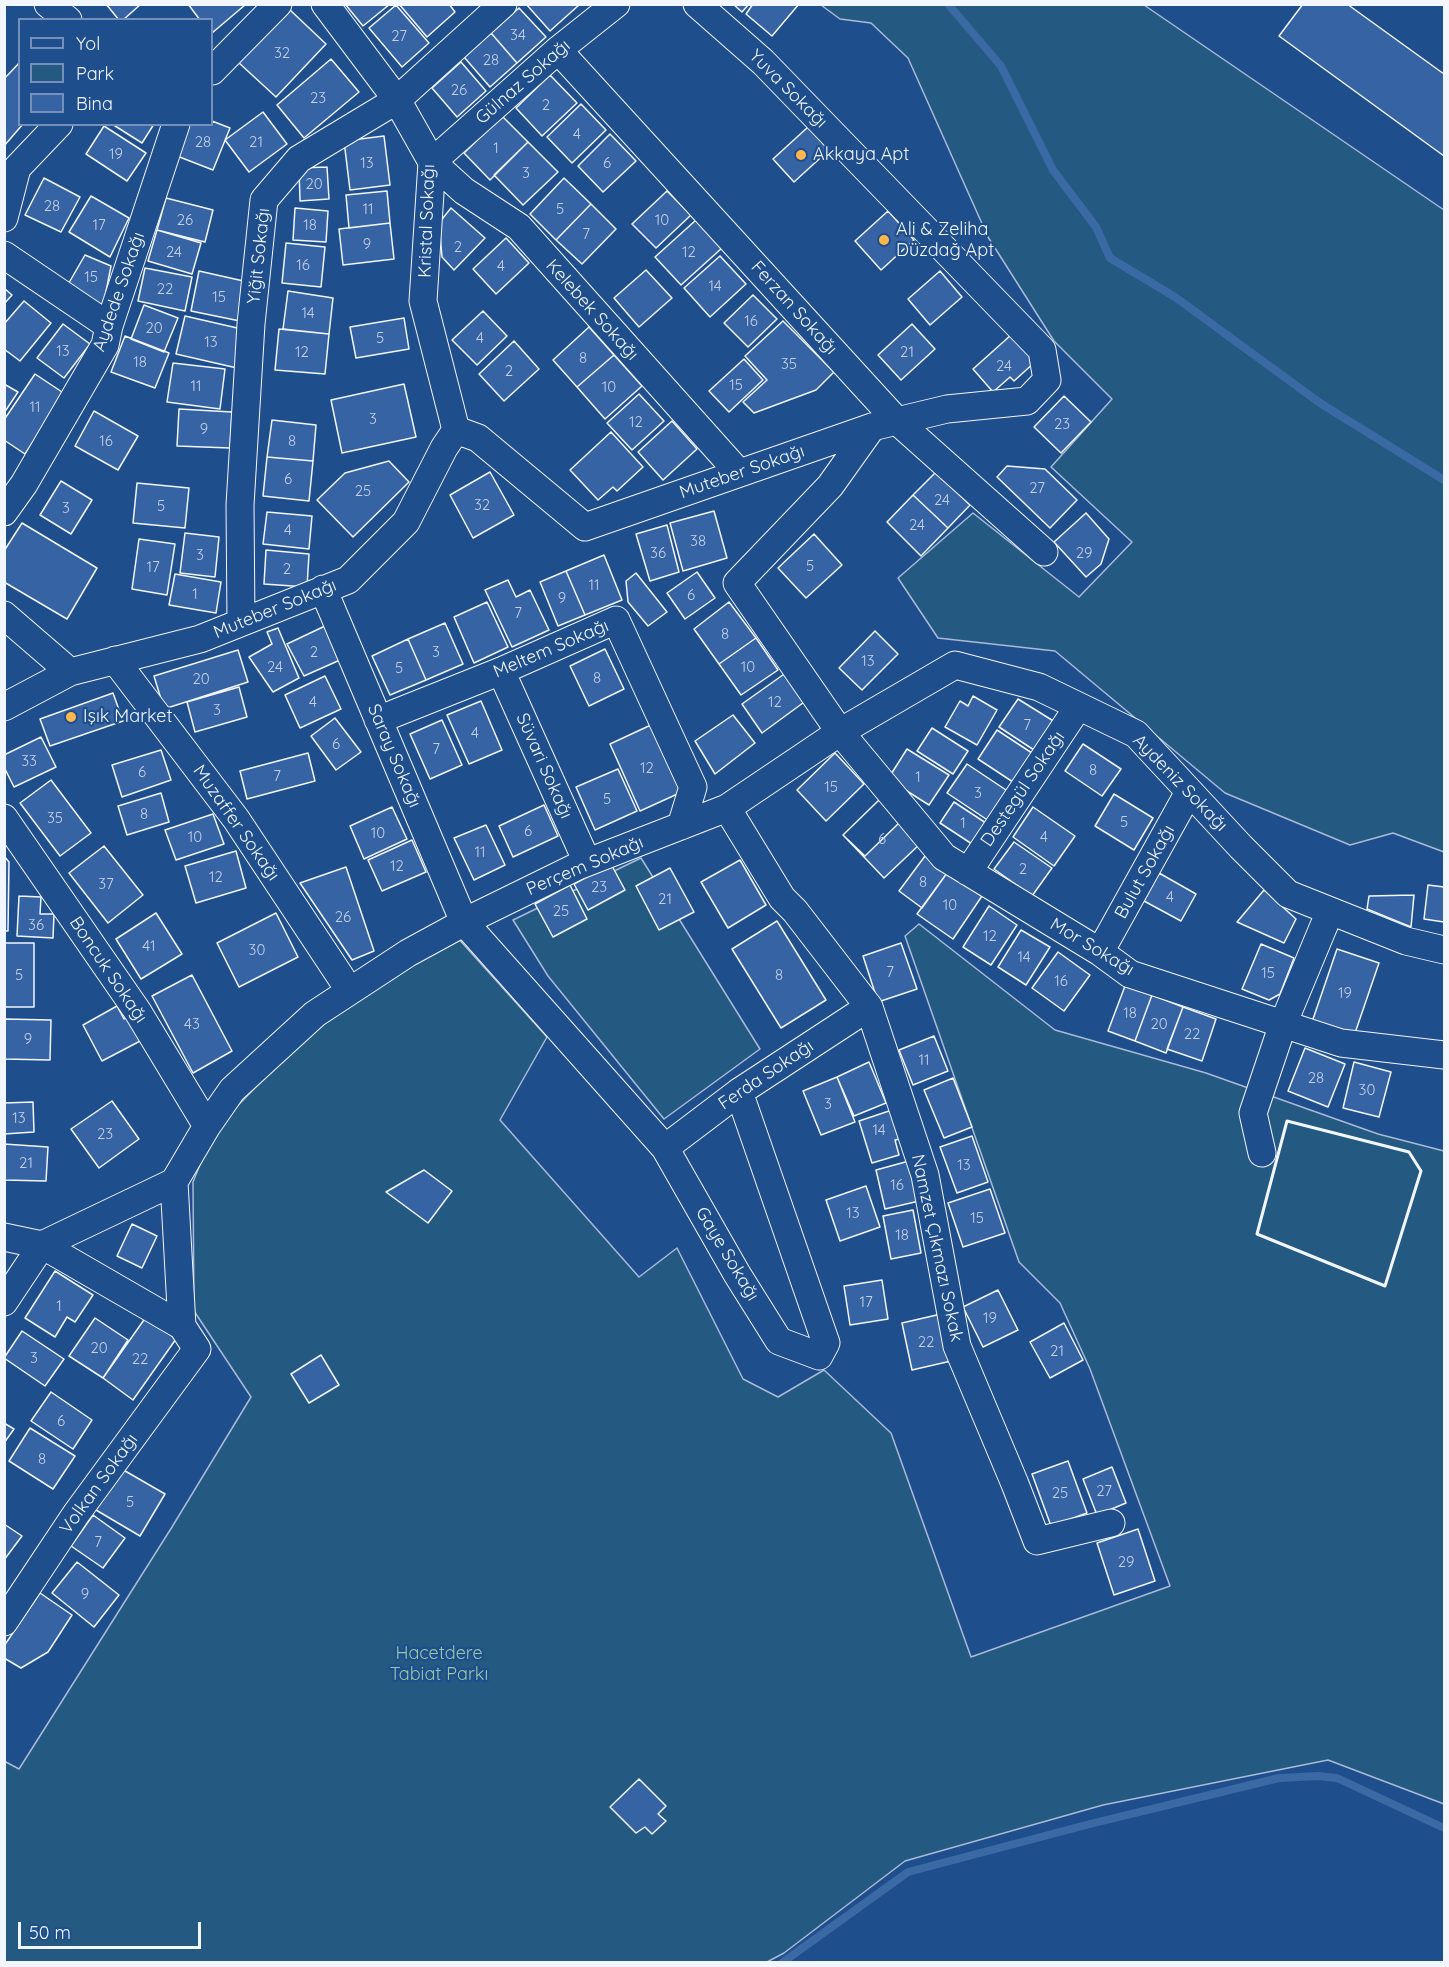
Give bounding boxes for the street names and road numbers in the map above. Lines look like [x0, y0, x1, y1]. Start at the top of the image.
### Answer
street label: Gülnaz Sokağı [471, 35, 575, 129]
street label: Yuva Sokağı [744, 45, 832, 133]
street label: Kristal Sokağı [414, 164, 440, 278]
street label: Yiğit Sokağı [243, 207, 275, 305]
street label: Aydede Sokağı [88, 229, 150, 355]
street label: Kelebek Sokağı [541, 255, 643, 365]
street label: Ferzan Sokağı [746, 257, 842, 359]
street label: Muteber Sokağı [677, 441, 807, 503]
street label: Muteber Sokağı [210, 574, 340, 644]
street label: Meltem Sokağı [490, 615, 612, 683]
street label: Saray Sokağı [363, 701, 425, 811]
street label: Süvari Sokağı [511, 710, 577, 822]
street label: Destegül Sokağı [976, 727, 1070, 851]
street label: Aydeniz Sokağı [1128, 730, 1232, 836]
street label: Muzaffer Sokağı [188, 761, 284, 885]
street label: Bulut Sokağı [1110, 821, 1180, 923]
street label: Perçem Sokağı [523, 832, 647, 900]
street label: Boncuk Sokağı [64, 913, 152, 1027]
street label: Mor Sokağı [1046, 913, 1138, 981]
street label: Ferda Sokağı [714, 1035, 818, 1115]
street label: Namzet Çıkmazı Sokak [907, 1152, 967, 1344]
street label: Gaye Sokağı [691, 1203, 763, 1305]
street label: Volkan Sokağı [55, 1430, 143, 1538]

